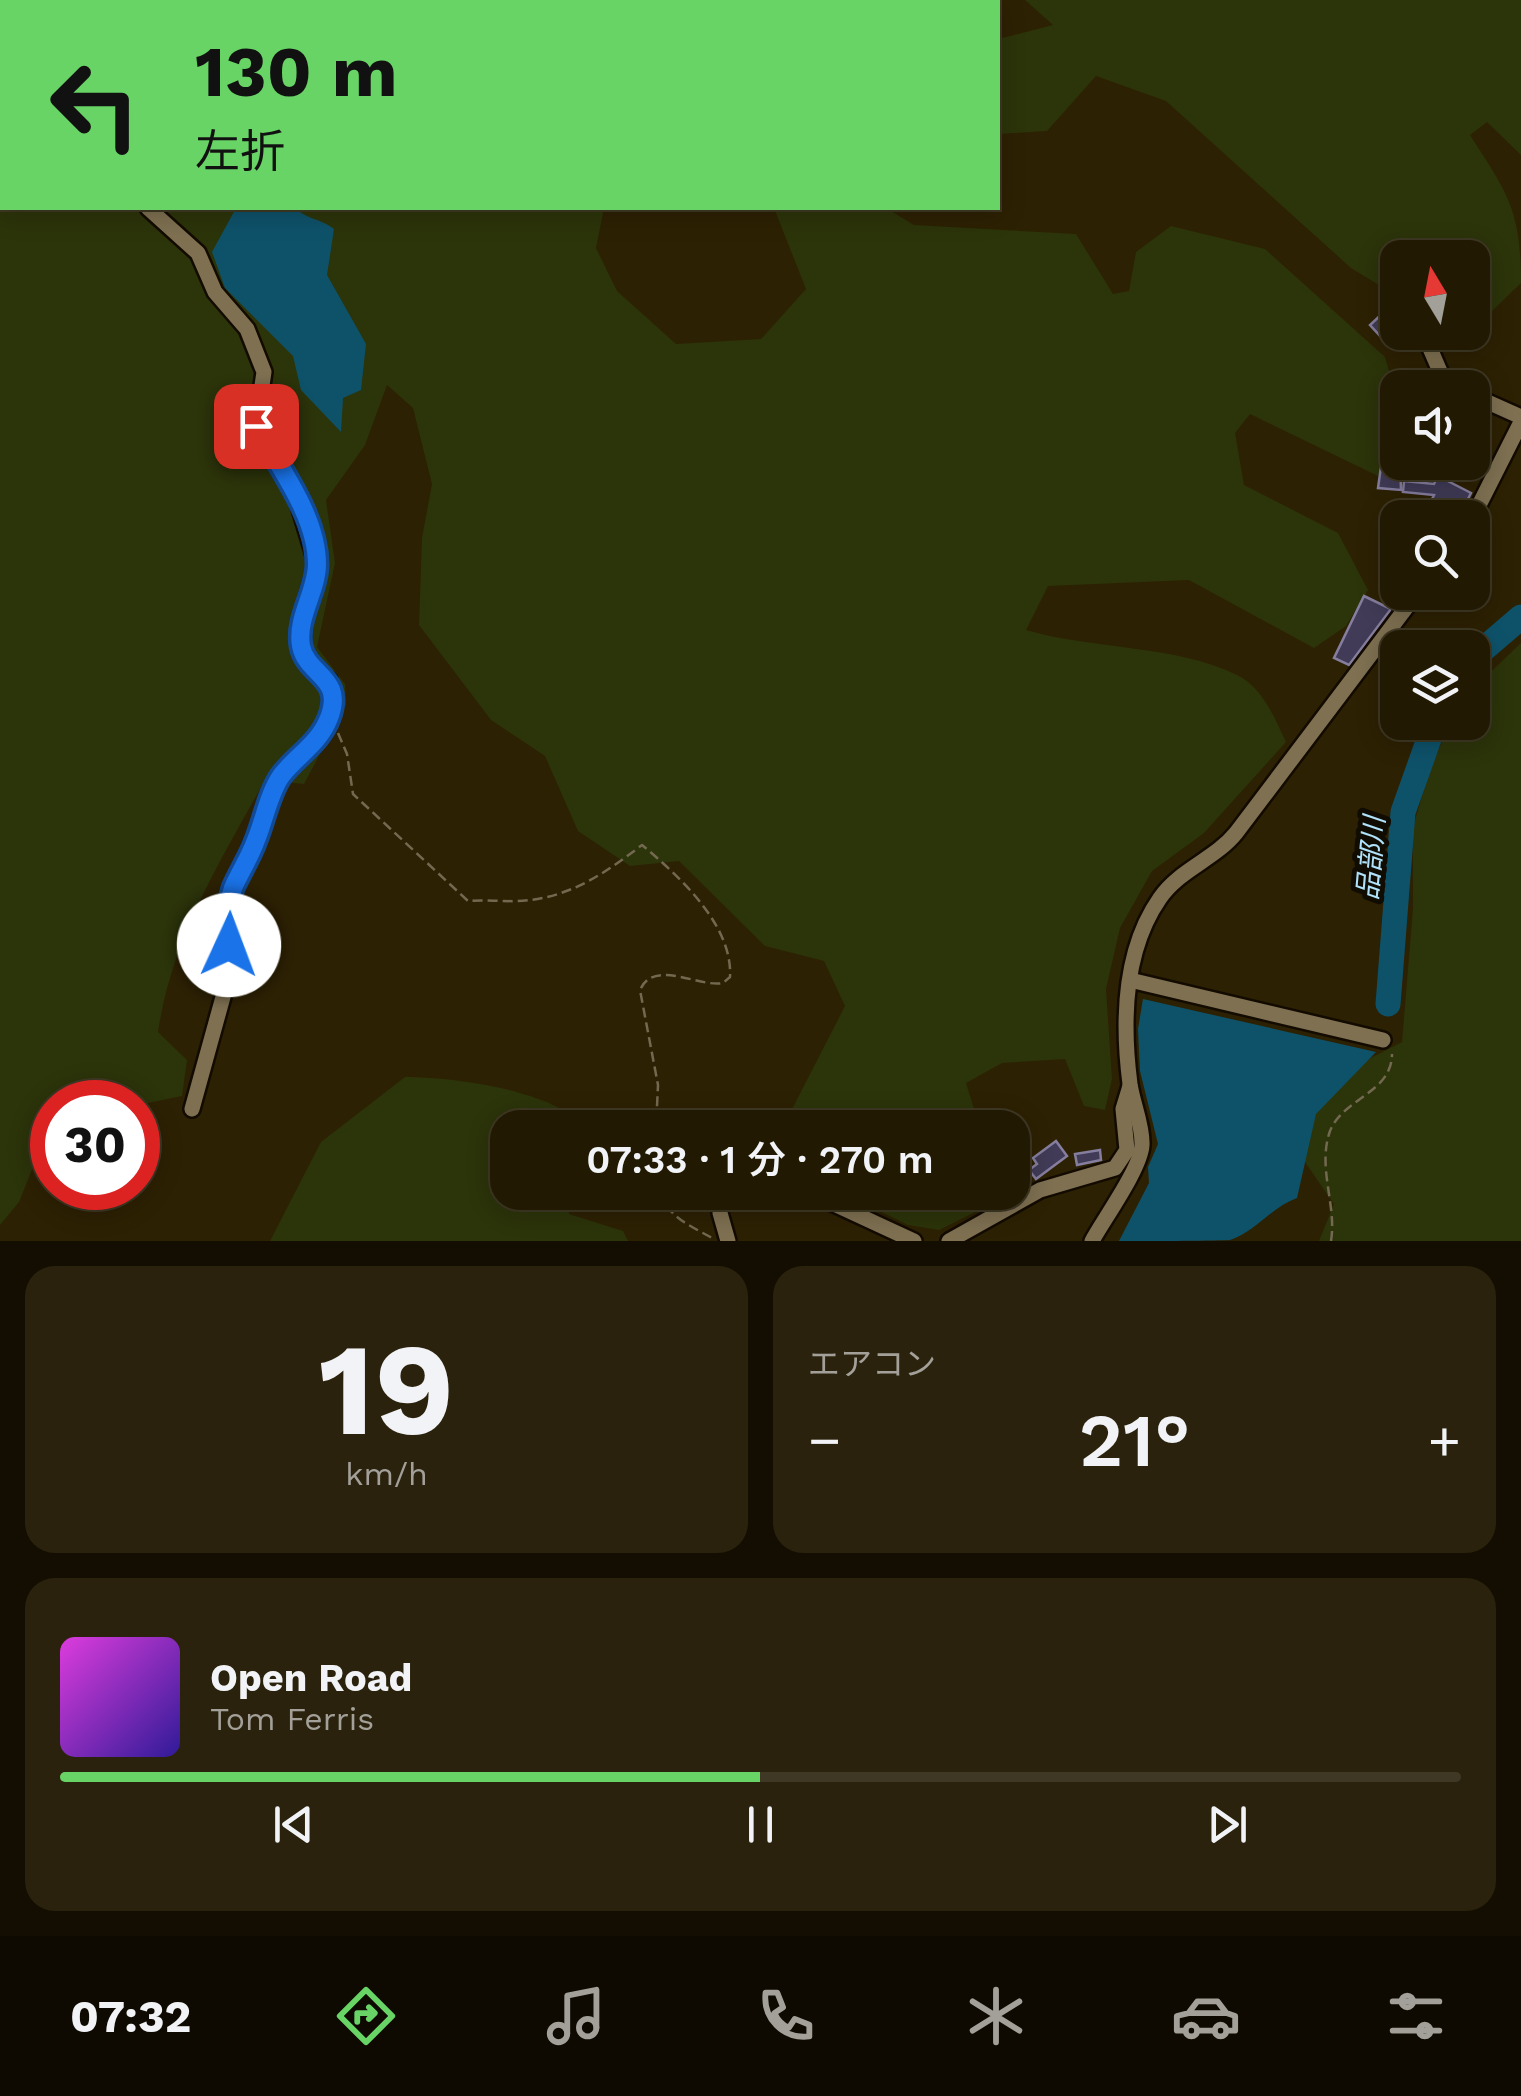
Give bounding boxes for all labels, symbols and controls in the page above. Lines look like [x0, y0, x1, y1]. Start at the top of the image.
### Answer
text: 130 m [195, 31, 398, 113]
icon: left [30, 40, 160, 170]
text: 左折 [195, 125, 285, 178]
north arrow [1380, 240, 1490, 350]
map controls [1380, 240, 1490, 740]
button: sound [1380, 370, 1490, 480]
pin [214, 384, 299, 469]
icon: arrive [229, 399, 284, 454]
button: search [1380, 500, 1490, 610]
button: layers [1380, 630, 1490, 740]
water label: 品部川 [1351, 812, 1391, 901]
position arrow [177, 893, 281, 997]
speed limit sign: 30 [30, 1080, 160, 1210]
text: 07:33 · 1 分 · 270 m [586, 1138, 934, 1182]
text: 19 [318, 1313, 455, 1466]
text: エアコン [808, 1345, 936, 1383]
text: 21° [1079, 1396, 1190, 1484]
text: − [808, 1408, 841, 1472]
text: + [1428, 1408, 1461, 1472]
text: km/h [345, 1455, 428, 1493]
text: Open Road [210, 1656, 412, 1700]
text: Tom Ferris [210, 1700, 374, 1738]
icon: previous [266, 1797, 321, 1852]
icon: pause [733, 1797, 788, 1852]
icon: next [1200, 1797, 1255, 1852]
icon: directions [331, 1981, 401, 2051]
icon: music [541, 1981, 611, 2051]
icon: phone [751, 1981, 821, 2051]
icon: climate [961, 1981, 1031, 2051]
icon: car [1171, 1981, 1241, 2051]
icon: filters [1381, 1981, 1451, 2051]
text: 07:32 [70, 1990, 191, 2043]

